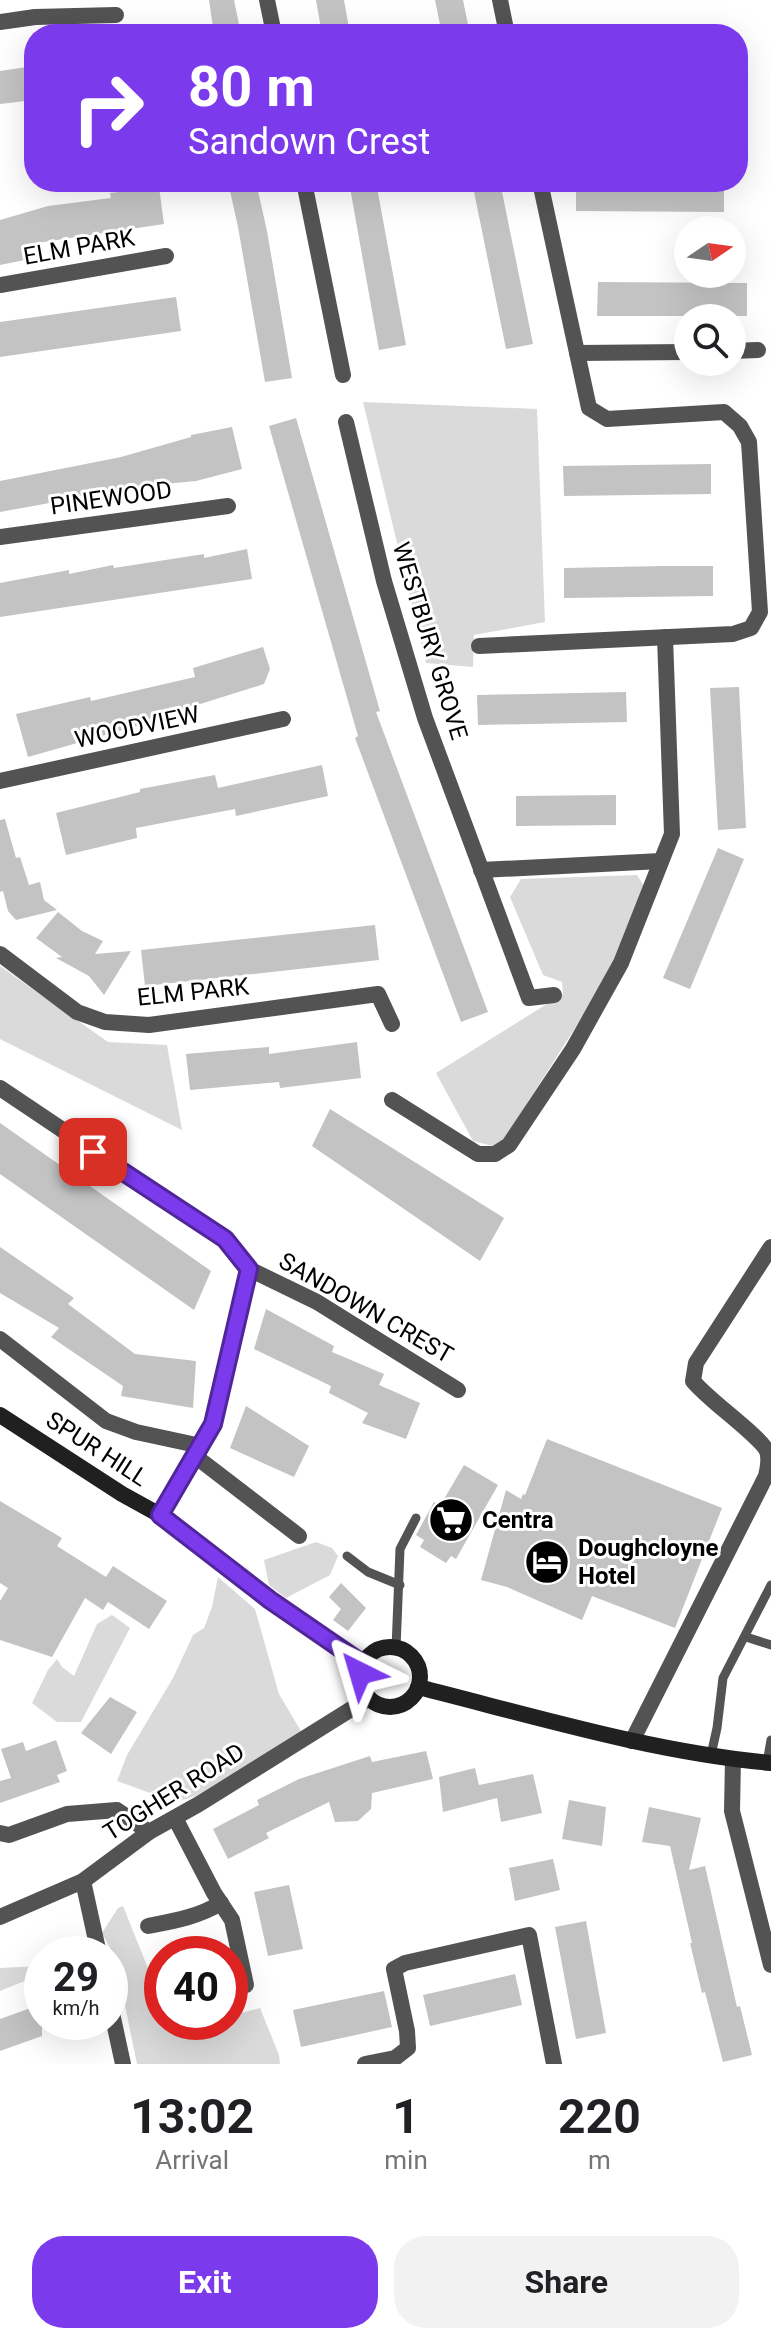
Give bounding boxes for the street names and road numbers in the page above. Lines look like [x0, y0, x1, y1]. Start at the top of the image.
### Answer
street label: ELM PARK [21, 223, 138, 271]
street label: PINEWOOD [48, 476, 174, 520]
street label: WESTBURY GROVE [387, 539, 473, 743]
street label: WOODVIEW [72, 700, 202, 754]
street label: ELM PARK [136, 972, 251, 1012]
street label: SANDOWN CREST [274, 1247, 458, 1369]
street label: SPUR HILL [41, 1406, 153, 1492]
street label: TOGHER ROAD [98, 1738, 250, 1846]

